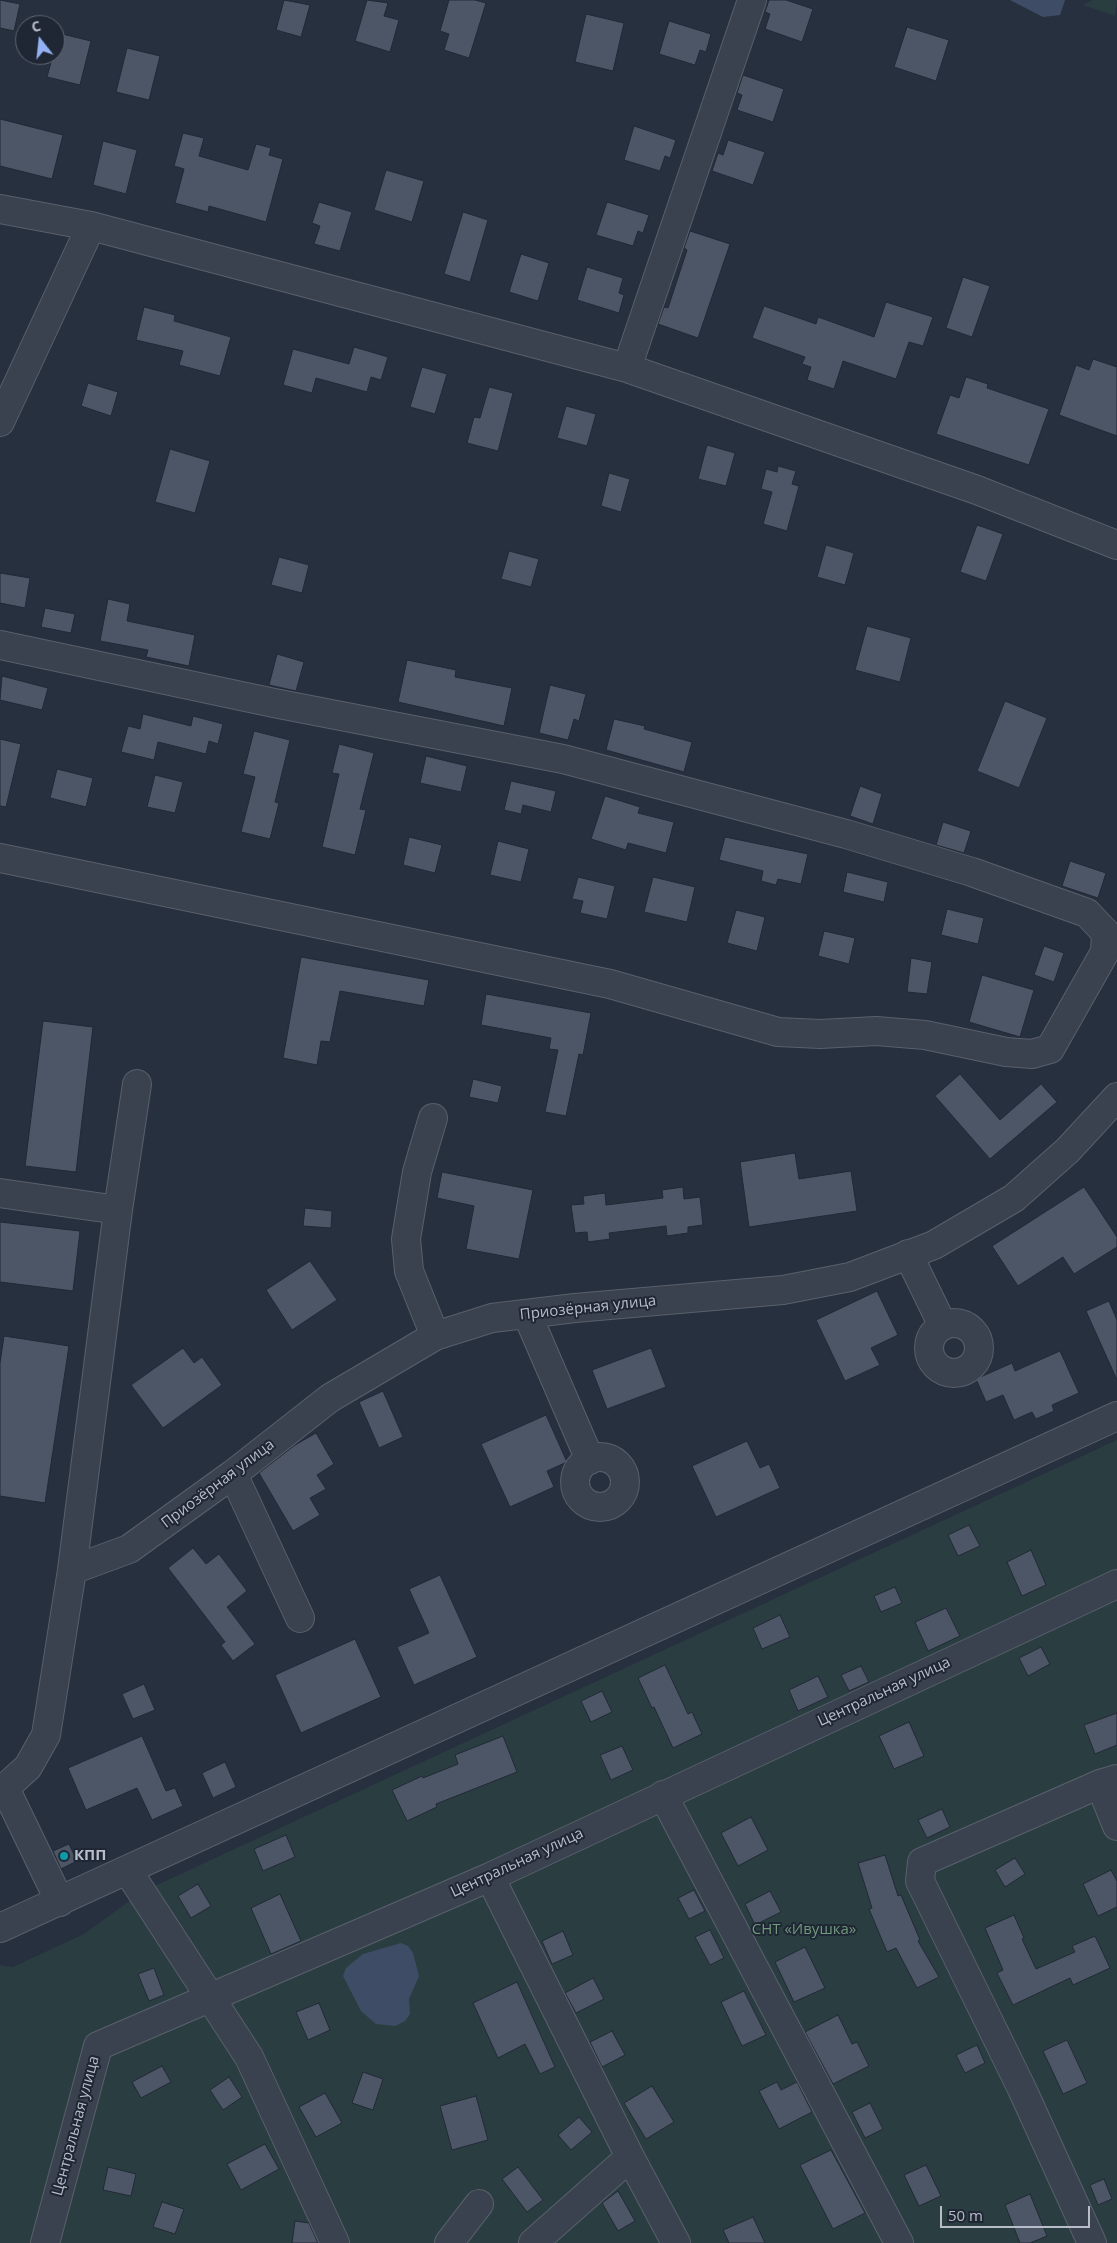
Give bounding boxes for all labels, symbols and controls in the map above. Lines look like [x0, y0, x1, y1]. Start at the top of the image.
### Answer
north arrow [15, 15, 65, 65]
text: С [29, 16, 43, 36]
street label: Приозёрная улица [519, 1292, 657, 1324]
street label: Приозёрная улица [158, 1436, 278, 1532]
street label: Центральная улица [815, 1653, 953, 1731]
street label: Центральная улица [448, 1824, 586, 1902]
place label: КПП [74, 1847, 106, 1865]
marker: КПП [58, 1850, 70, 1862]
park label: СНТ «Ивушка» [752, 1921, 856, 1939]
street label: Центральная улица [49, 2054, 103, 2198]
scale bar [942, 2196, 1092, 2228]
text: 50 m [948, 2205, 983, 2225]

